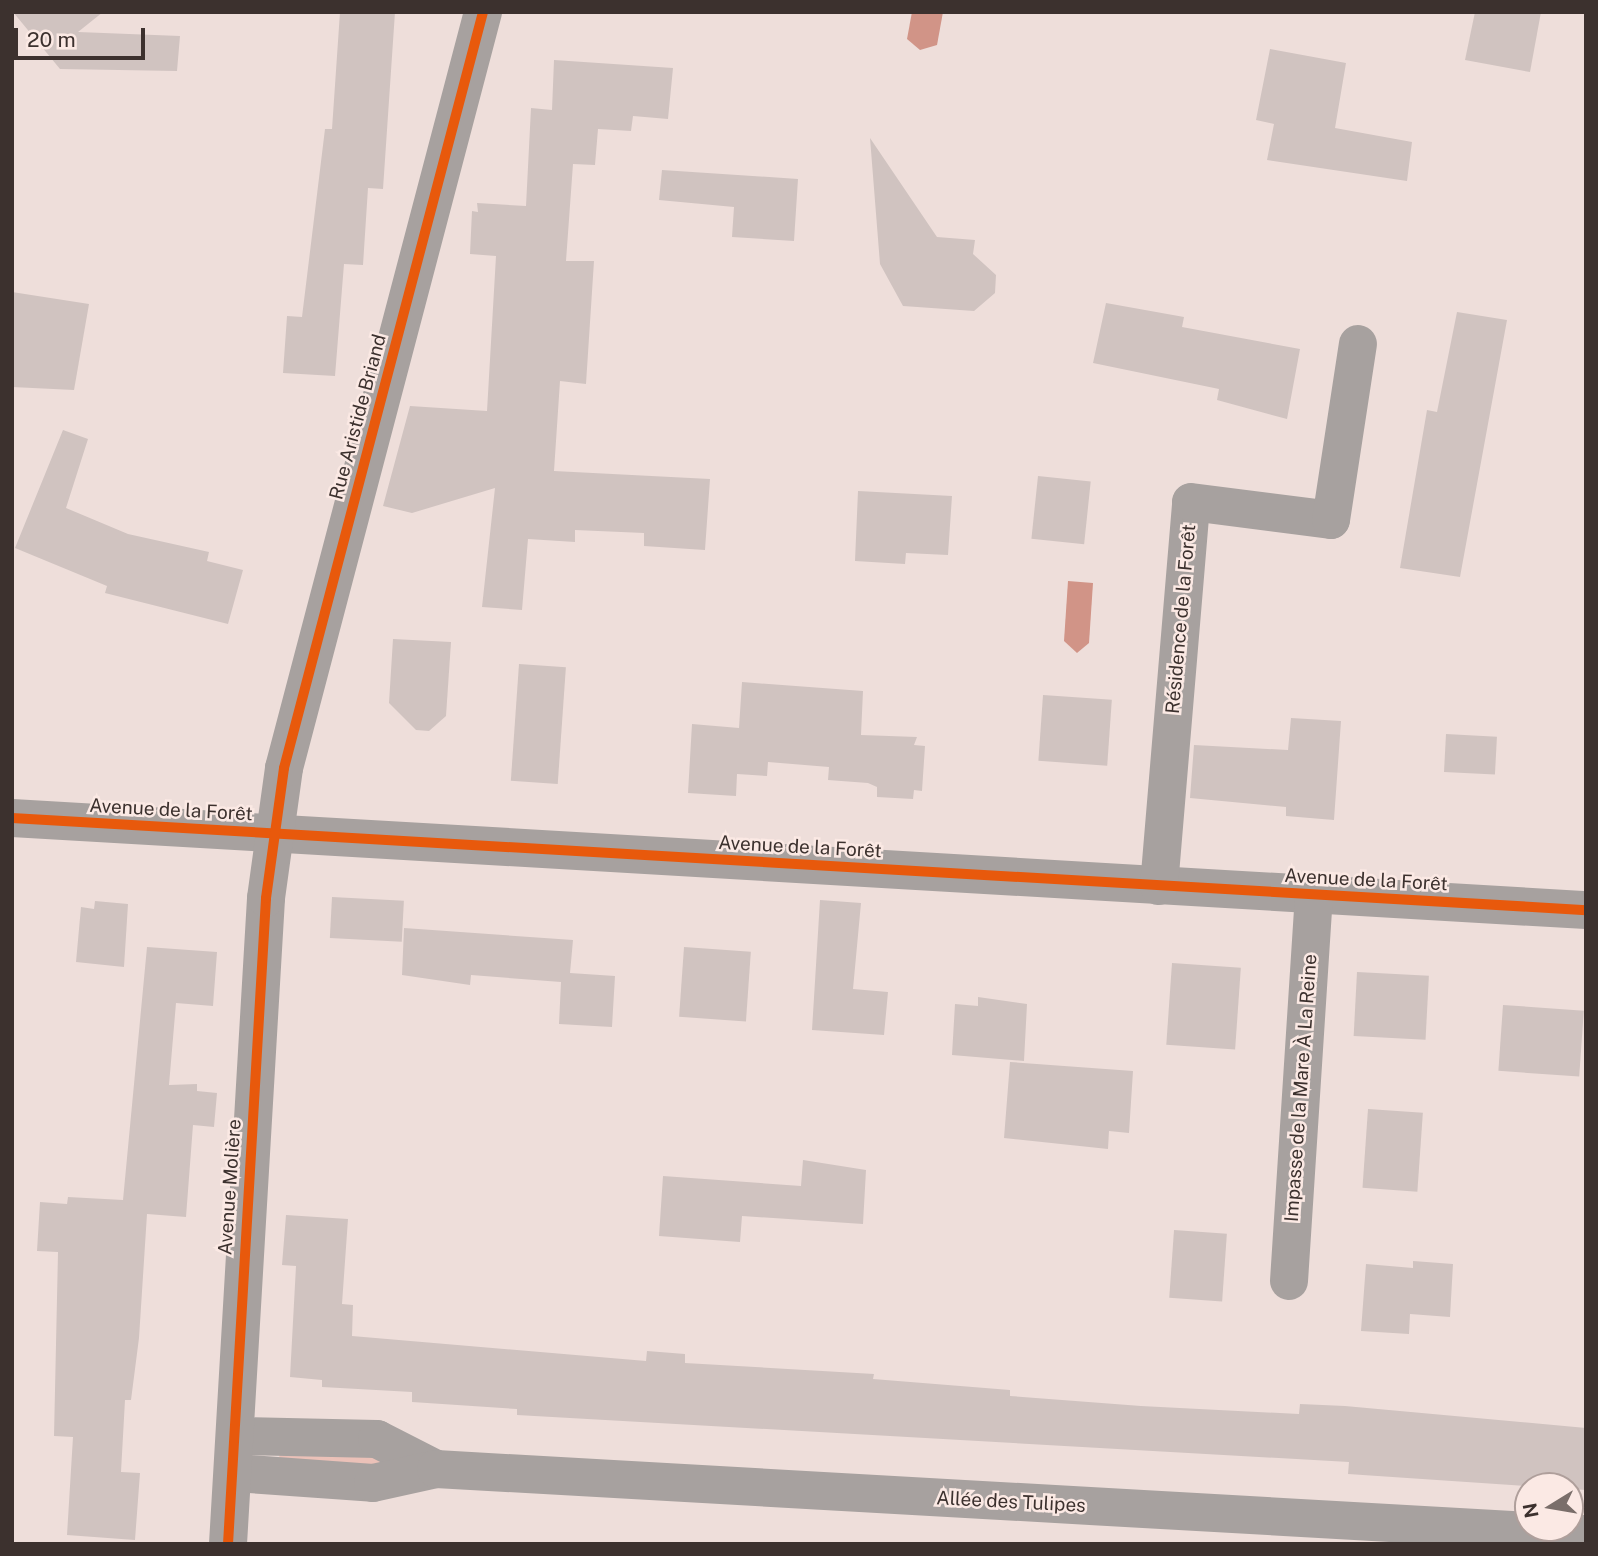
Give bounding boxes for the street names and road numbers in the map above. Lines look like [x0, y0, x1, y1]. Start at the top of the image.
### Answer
street label: Rue Aristide Briand [325, 332, 391, 502]
street label: Résidence de la Forêt [1161, 523, 1201, 715]
street label: Avenue de la Forêt [88, 794, 254, 826]
street label: Avenue de la Forêt [717, 831, 883, 863]
street label: Avenue de la Forêt [1283, 864, 1449, 896]
street label: Impasse de la Mare À La Reine [1280, 953, 1322, 1223]
street label: Avenue Molière [214, 1118, 246, 1256]
street label: Allée des Tulipes [935, 1487, 1087, 1517]

